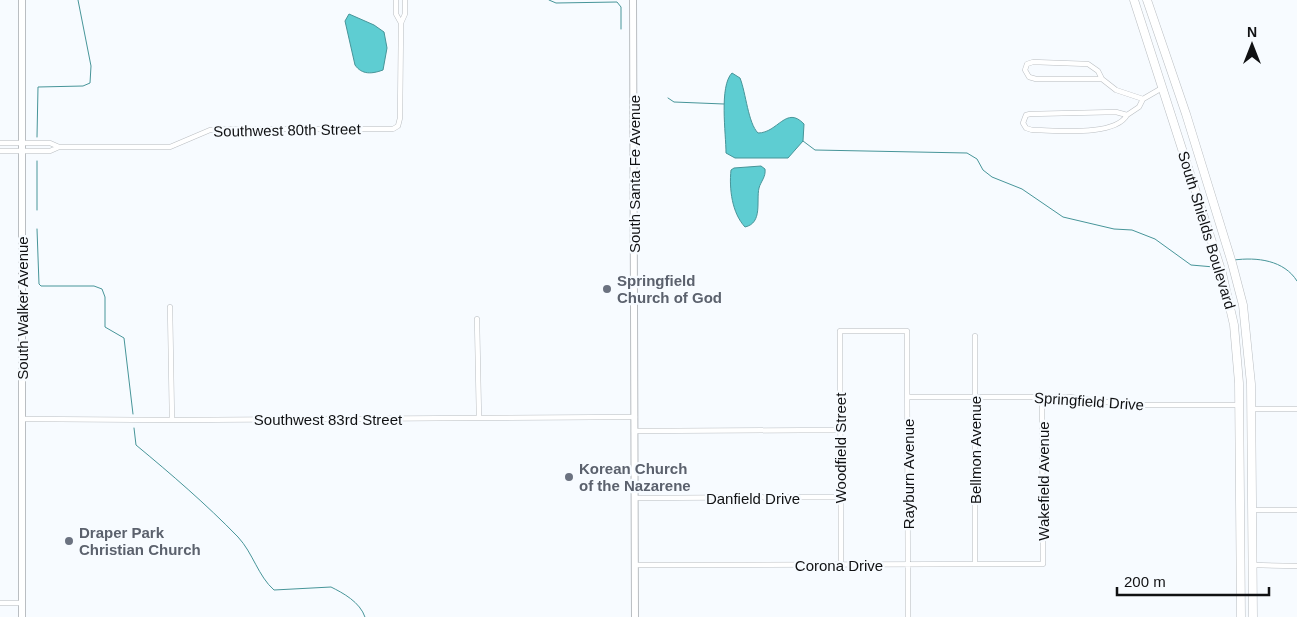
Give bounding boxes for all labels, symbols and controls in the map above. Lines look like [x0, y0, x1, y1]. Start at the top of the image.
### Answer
north arrow [1227, 20, 1277, 70]
text: N [1247, 24, 1257, 40]
street label: South Santa Fe Avenue [626, 95, 643, 253]
street label: Southwest 80th Street [213, 120, 362, 140]
street label: South Shields Boulevard [1175, 149, 1239, 311]
street label: South Walker Avenue [14, 236, 31, 380]
place label: Springfield Church of God [617, 272, 722, 306]
marker: Springfield Church of God [601, 283, 613, 295]
street label: Springfield Drive [1034, 389, 1144, 413]
street label: Woodfield Street [832, 392, 849, 503]
street label: Bellmon Avenue [967, 396, 984, 504]
street label: Southwest 83rd Street [254, 411, 403, 428]
street label: Rayburn Avenue [900, 419, 917, 529]
street label: Wakefield Avenue [1035, 421, 1052, 541]
place label: Korean Church of the Nazarene [579, 460, 691, 494]
marker: Korean Church of the Nazarene [563, 471, 575, 483]
street label: Danfield Drive [706, 490, 800, 507]
place label: Draper Park Christian Church [79, 524, 201, 558]
marker: Draper Park Christian Church [63, 535, 75, 547]
street label: Corona Drive [795, 557, 883, 574]
scale bar [1117, 564, 1270, 596]
text: 200 m [1124, 573, 1166, 590]

